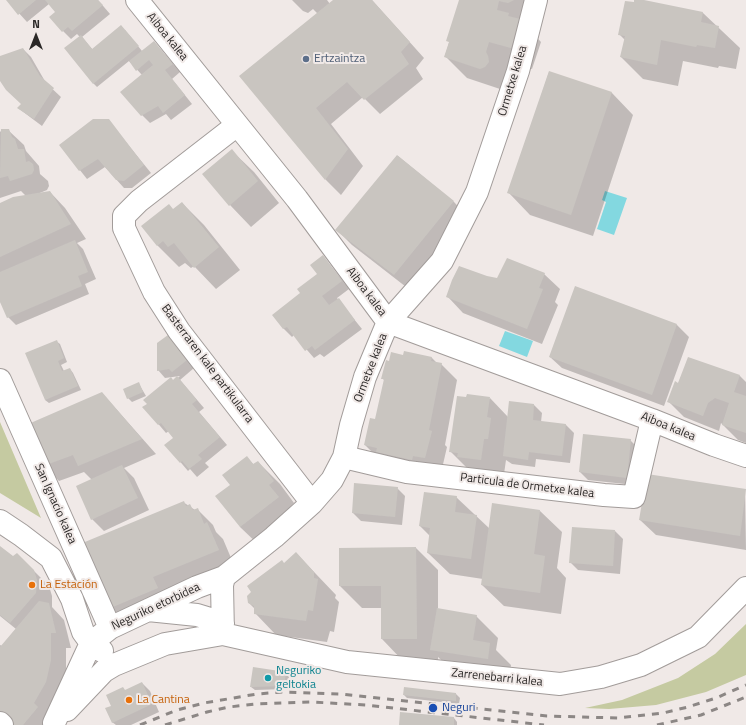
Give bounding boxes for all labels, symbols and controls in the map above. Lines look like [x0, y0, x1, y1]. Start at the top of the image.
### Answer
street label: Aiboa kalea [143, 10, 191, 64]
north arrow [16, 16, 56, 56]
text: N [32, 16, 40, 32]
street label: Ormetxe kalea [495, 44, 531, 118]
place label: Ertzaintza [314, 52, 365, 66]
marker: Ertzaintza [301, 54, 311, 64]
street label: Aiboa kalea [343, 265, 389, 319]
street label: Basterraren kale partikularra [158, 302, 256, 426]
street label: Ormetxe kalea [351, 331, 391, 405]
street label: Aiboa kalea [639, 410, 697, 444]
street label: San Ignacio kalea [31, 462, 79, 546]
street label: Particula de Ormetxe kalea [459, 471, 595, 501]
place label: La Estación [40, 578, 97, 592]
marker: La Estación [27, 580, 37, 590]
street label: Neguriko etorbidea [109, 580, 203, 634]
place label: Neguriko geltokia [276, 664, 321, 692]
street label: Zarrenebarri kalea [451, 666, 543, 690]
marker: Neguriko geltokia [263, 673, 273, 683]
place label: La Cantina [137, 693, 190, 707]
marker: La Cantina [124, 695, 134, 705]
place label: Neguri [442, 701, 475, 715]
marker: Neguri [427, 702, 439, 714]

